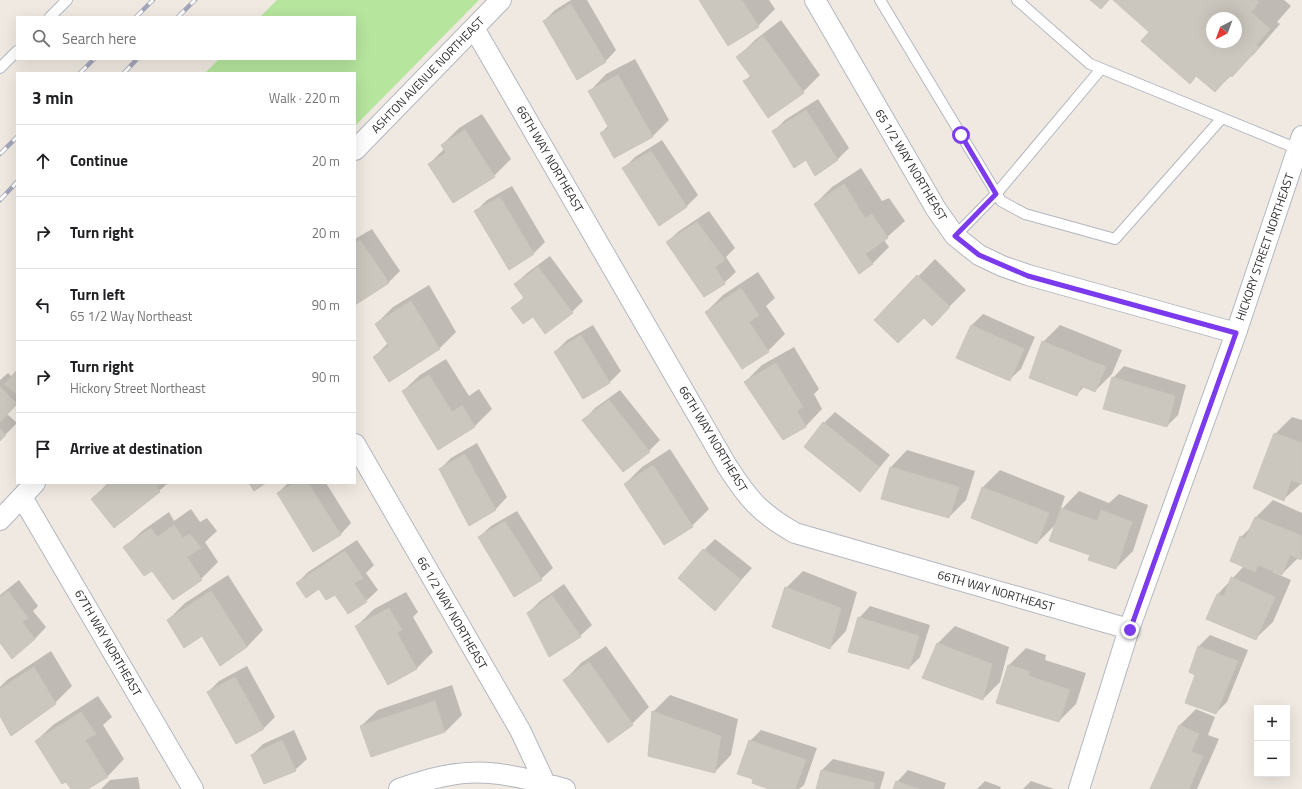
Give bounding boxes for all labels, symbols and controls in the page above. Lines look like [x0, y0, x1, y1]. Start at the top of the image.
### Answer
street label: ASHTON AVENUE NORTHEAST [367, 11, 489, 137]
north arrow [1206, 12, 1242, 48]
search box [16, 16, 356, 60]
icon: search [30, 27, 52, 49]
text: Search here [62, 27, 136, 50]
text: 3 min [32, 85, 73, 111]
text: Walk · 220 m [269, 88, 340, 108]
street label: 66TH WAY NORTHEAST [512, 102, 589, 216]
street label: 65 1/2 WAY NORTHEAST [870, 105, 953, 225]
route start [952, 126, 970, 144]
text: Continue [70, 149, 128, 172]
icon: ahead [32, 150, 54, 172]
text: 20 m [312, 151, 340, 171]
street label: HICKORY STREET NORTHEAST [1230, 170, 1299, 323]
text: Turn right [70, 221, 134, 244]
icon: right [32, 222, 54, 244]
text: 20 m [312, 223, 340, 243]
text: Turn left [70, 283, 125, 306]
icon: left [32, 294, 54, 316]
text: 90 m [312, 295, 340, 315]
text: 65 1/2 Way Northeast [70, 306, 192, 326]
text: Turn right [70, 355, 134, 378]
icon: right [32, 366, 54, 388]
text: 90 m [312, 367, 340, 387]
text: Hickory Street Northeast [70, 378, 206, 398]
street label: 66TH WAY NORTHEAST [674, 382, 753, 496]
text: Arrive at destination [70, 437, 203, 460]
icon: arrive [32, 438, 54, 460]
street label: 66 1/2 WAY NORTHEAST [412, 553, 493, 673]
street label: 66TH WAY NORTHEAST [935, 565, 1057, 616]
street label: 67TH WAY NORTHEAST [70, 586, 147, 700]
route end [1121, 621, 1139, 639]
map controls [1254, 705, 1290, 777]
button: + [1254, 705, 1290, 741]
button: − [1254, 741, 1290, 777]

